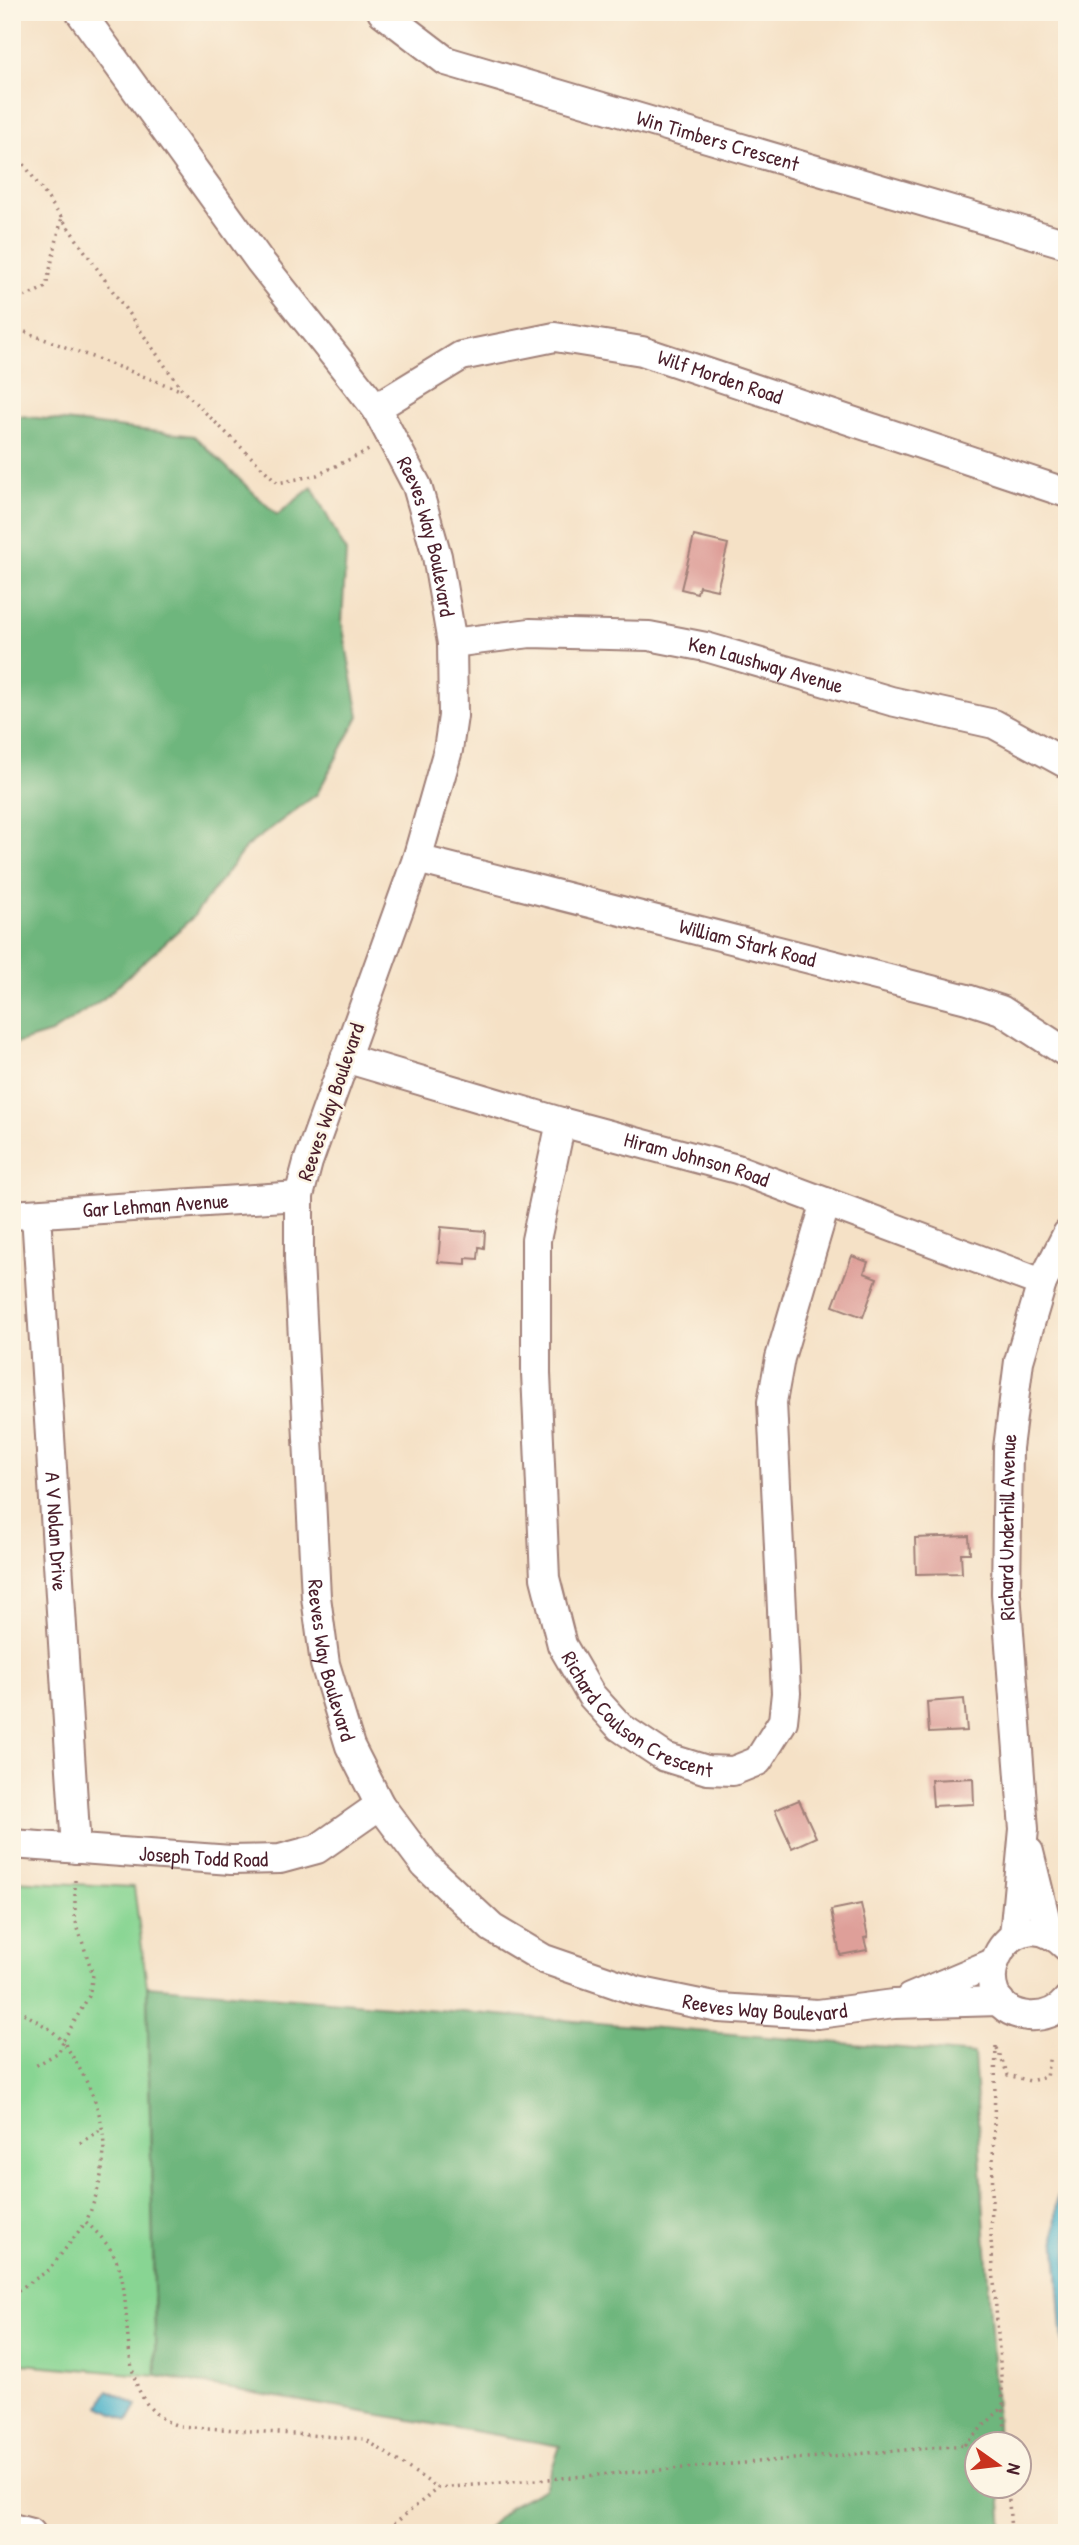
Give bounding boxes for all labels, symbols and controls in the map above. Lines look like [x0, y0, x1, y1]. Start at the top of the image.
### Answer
street label: Win Timbers Crescent [633, 103, 803, 179]
street label: Wilf Morden Road [654, 342, 787, 411]
street label: Reeves Way Boulevard [390, 451, 462, 619]
street label: Ken Laushway Avenue [686, 629, 847, 700]
street label: William Stark Road [676, 911, 819, 974]
street label: Reeves Way Boulevard [290, 1019, 371, 1185]
street label: Hiram Johnson Road [621, 1124, 774, 1194]
street label: Gar Lehman Avenue [82, 1186, 230, 1224]
street label: Richard Underhill Avenue [991, 1432, 1024, 1622]
street label: A V Nolan Drive [38, 1471, 75, 1592]
street label: Reeves Way Boulevard [301, 1579, 363, 1745]
street label: Richard Coulson Crescent [555, 1646, 714, 1784]
street label: Joseph Todd Road [138, 1838, 268, 1874]
street label: Reeves Way Boulevard [680, 1986, 849, 2028]
north arrow [964, 2430, 1034, 2500]
text: N [1001, 2461, 1028, 2477]

